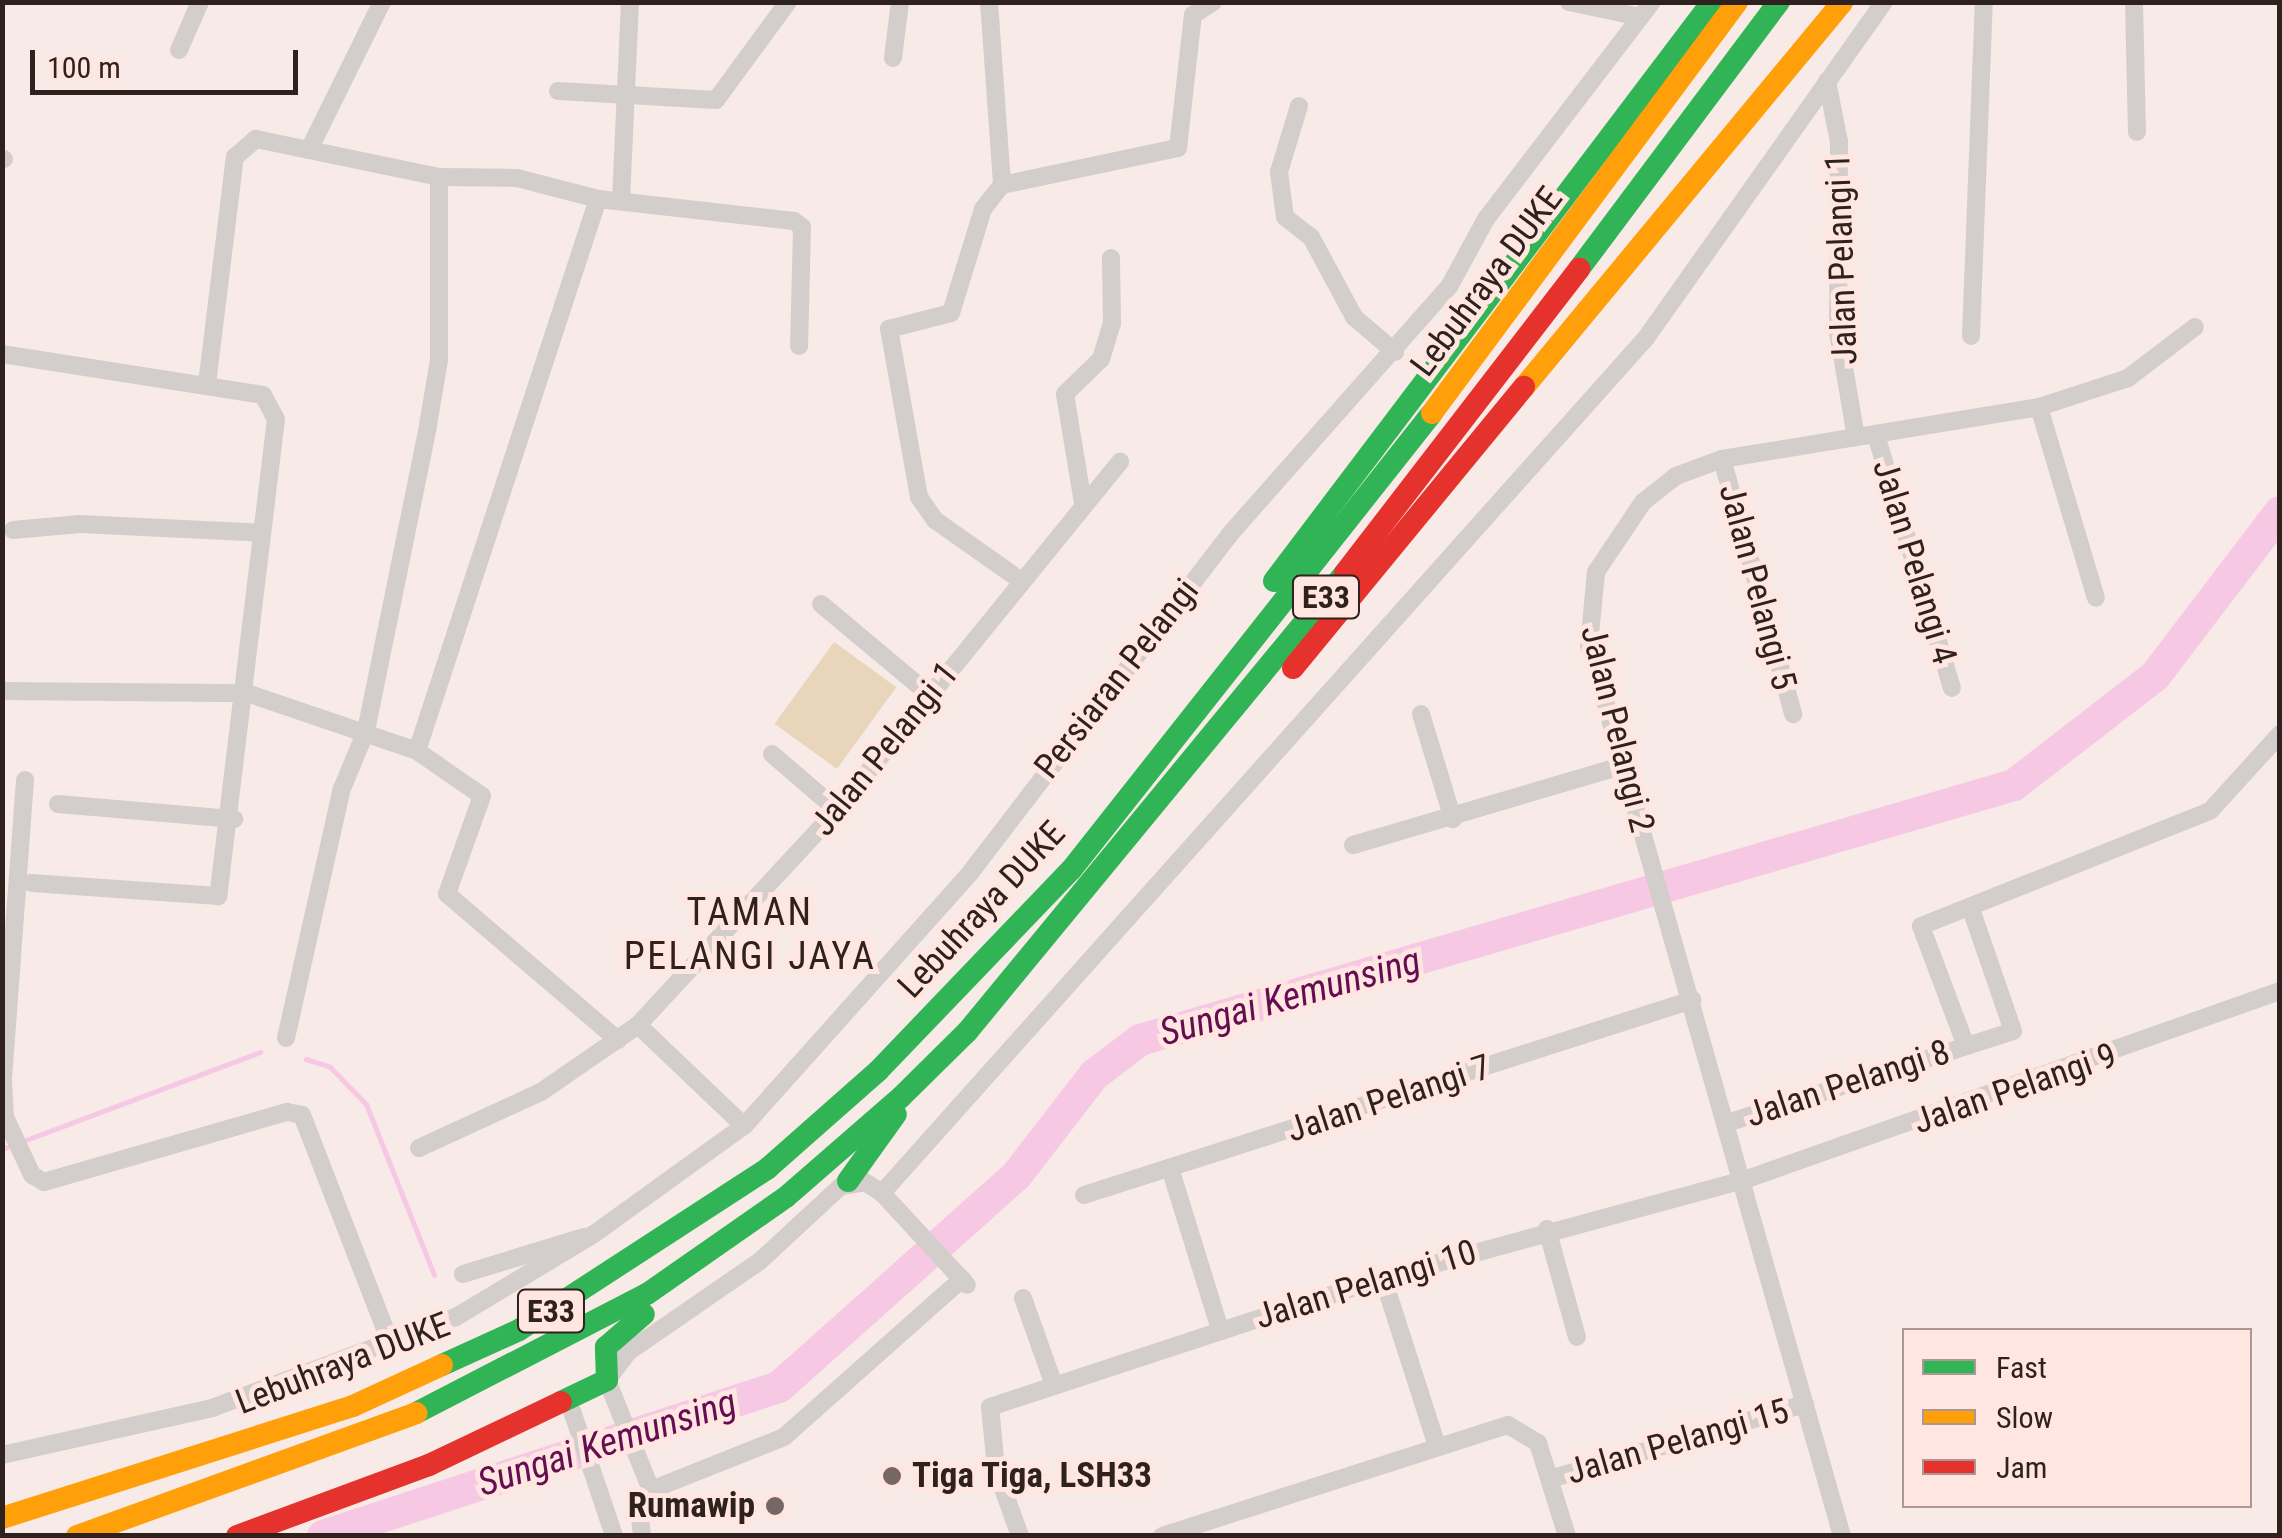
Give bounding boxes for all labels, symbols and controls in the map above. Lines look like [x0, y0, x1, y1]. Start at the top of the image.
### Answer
scale bar [35, 30, 302, 92]
text: 100 m [47, 50, 121, 85]
street label: Jalan Pelangi 1 [1817, 153, 1867, 365]
street label: Lebuhraya DUKE [1402, 179, 1572, 385]
street label: Jalan Pelangi 4 [1863, 455, 1965, 669]
street label: Jalan Pelangi 5 [1709, 479, 1805, 695]
road number: E33 [1291, 570, 1361, 624]
street label: Persiaran Pelangi [1026, 571, 1208, 787]
street label: Jalan Pelangi 2 [1571, 621, 1663, 837]
street label: Jalan Pelangi 1 [802, 654, 968, 844]
street label: Lebuhraya DUKE [890, 813, 1074, 1007]
district label: TAMAN PELANGI JAYA [624, 890, 876, 979]
water label: Sungai Kemunsing [1154, 938, 1426, 1056]
street label: Jalan Pelangi 8 [1741, 1031, 1955, 1137]
street label: Jalan Pelangi 9 [1908, 1035, 2122, 1143]
street label: Jalan Pelangi 7 [1282, 1046, 1496, 1152]
street label: Jalan Pelangi 10 [1251, 1231, 1481, 1339]
road number: E33 [516, 1284, 586, 1338]
street label: Lebuhraya DUKE [230, 1304, 456, 1424]
legend [1902, 1328, 2252, 1508]
text: Fast [1996, 1350, 2047, 1385]
water label: Sungai Kemunsing [472, 1380, 742, 1506]
street label: Jalan Pelangi 15 [1562, 1390, 1794, 1494]
text: Slow [1996, 1400, 2053, 1435]
text: Jam [1996, 1450, 2047, 1485]
place label: Tiga Tiga, LSH33 [912, 1455, 1153, 1497]
marker: Tiga Tiga, LSH33 [881, 1465, 903, 1487]
place label: Rumawip [628, 1485, 755, 1527]
marker: Rumawip [764, 1495, 786, 1517]

